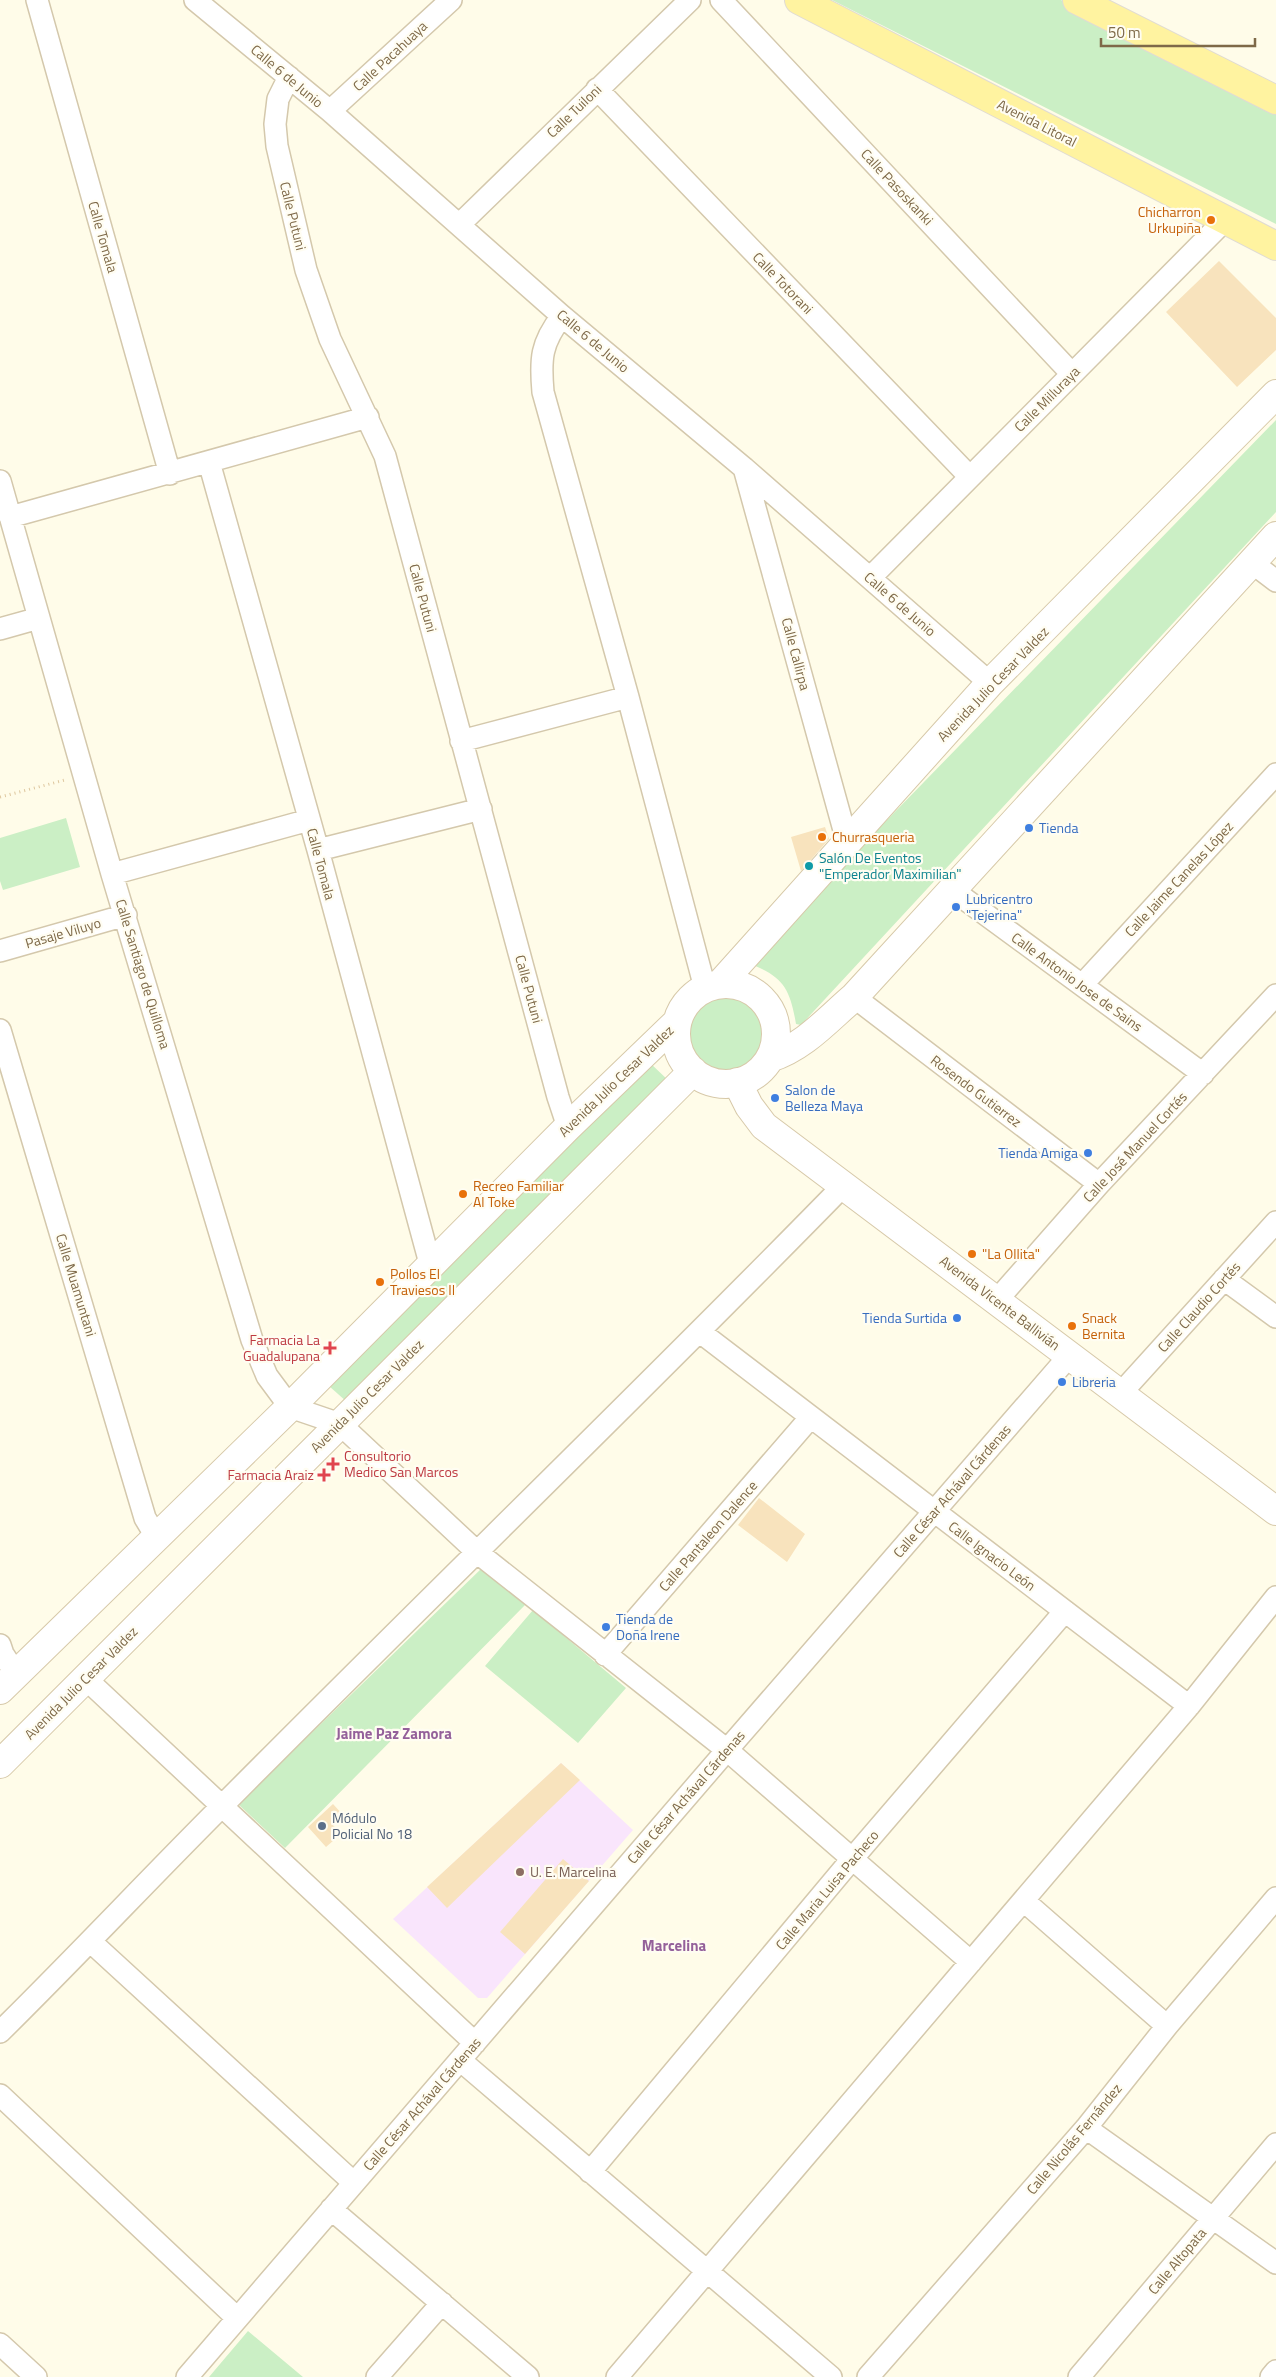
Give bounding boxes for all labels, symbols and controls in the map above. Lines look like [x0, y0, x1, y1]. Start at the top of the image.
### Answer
scale bar [1101, 15, 1255, 47]
street label: Calle Pacahuaya [348, 16, 432, 96]
text: 50 m [1108, 21, 1141, 44]
street label: Calle 6 de Junio [246, 39, 328, 112]
street label: Calle Tuiloni [542, 79, 606, 142]
street label: Avenida Litoral [994, 93, 1081, 152]
street label: Calle Pasoskanki [856, 144, 938, 230]
street label: Calle Putuni [275, 179, 312, 252]
street label: Calle Tomala [83, 199, 124, 275]
place label: Chicharron Urkupiña [1138, 201, 1201, 238]
marker: Chicharron Urkupiña [1205, 214, 1217, 226]
street label: Calle Totorani [748, 247, 818, 319]
street label: Calle 6 de Junio [552, 304, 634, 377]
street label: Calle Milluraya [1009, 361, 1084, 436]
street label: Calle Putuni [404, 561, 443, 634]
street label: Calle 6 de Junio [860, 566, 941, 641]
street label: Calle Callirpa [777, 615, 816, 693]
street label: Avenida Julio Cesar Valdez [932, 621, 1053, 746]
street label: Calle Jaime Canelas López [1119, 816, 1238, 941]
place label: Tienda [1039, 817, 1078, 838]
marker: Tienda [1023, 822, 1035, 834]
street label: Calle Tomala [302, 826, 341, 902]
place label: Churrasqueria [832, 826, 915, 847]
marker: Churrasqueria [816, 831, 828, 843]
place label: Salón De Eventos "Emperador Maximilian" [819, 847, 962, 884]
marker: Salón De Eventos "Emperador Maximilian" [803, 860, 815, 872]
place label: Lubricentro "Tejerina" [966, 888, 1033, 925]
street label: Calle Santiago de Quilloma [111, 896, 176, 1051]
marker: Lubricentro "Tejerina" [950, 901, 962, 913]
street label: Pasaje Viluyo [23, 912, 103, 953]
street label: Calle Antonio Jose de Sains [1007, 927, 1147, 1036]
street label: Calle Putuni [510, 952, 549, 1025]
street label: Avenida Julio Cesar Valdez [553, 1020, 678, 1141]
street label: Rosendo Gutierrez [926, 1049, 1026, 1132]
place label: Salon de Belleza Maya [785, 1079, 863, 1116]
street label: Calle José Manuel Cortés [1078, 1087, 1192, 1207]
marker: Salon de Belleza Maya [769, 1092, 781, 1104]
place label: Tienda Amiga [998, 1142, 1078, 1163]
marker: Tienda Amiga [1082, 1147, 1094, 1159]
place label: Recreo Familiar Al Toke [473, 1175, 564, 1212]
marker: Recreo Familiar Al Toke [457, 1188, 469, 1200]
street label: Calle Muamuntani [51, 1231, 102, 1339]
place label: "La Ollita" [982, 1243, 1040, 1264]
marker: "La Ollita" [966, 1248, 978, 1260]
street label: Avenida Vicente Ballivián [936, 1250, 1065, 1355]
street label: Calle Claudio Cortés [1152, 1257, 1245, 1357]
place label: Pollos El Traviesos II [390, 1263, 455, 1300]
marker: Pollos El Traviesos II [374, 1276, 386, 1288]
place label: Tienda Surtida [862, 1307, 947, 1328]
place label: Snack Bernita [1082, 1307, 1125, 1344]
marker: Tienda Surtida [951, 1312, 963, 1324]
marker: Snack Bernita [1066, 1320, 1078, 1332]
place label: Farmacia La Guadalupana [243, 1329, 320, 1366]
street label: Avenida Julio Cesar Valdez [305, 1334, 428, 1457]
marker: Farmacia La Guadalupana [324, 1342, 336, 1354]
place label: Libreria [1072, 1371, 1116, 1392]
marker: Libreria [1056, 1376, 1068, 1388]
street label: Calle César Achával Cárdenas [888, 1419, 1016, 1562]
place label: Consultorio Medico San Marcos [344, 1445, 458, 1482]
marker: Consultorio Medico San Marcos [326, 1457, 340, 1471]
place label: Farmacia Araiz [228, 1464, 314, 1485]
marker: Farmacia Araiz [318, 1469, 330, 1481]
street label: Calle Pantaleon Dalence [653, 1476, 762, 1596]
street label: Calle Ignacio León [944, 1516, 1040, 1595]
place label: Tienda de Doña Irene [616, 1608, 680, 1645]
street label: Avenida Julio Cesar Valdez [19, 1621, 142, 1744]
marker: Tienda de Doña Irene [600, 1621, 612, 1633]
district label: Jaime Paz Zamora [336, 1722, 452, 1745]
street label: Calle César Achával Cárdenas [622, 1725, 750, 1868]
place label: Módulo Policial No 18 [332, 1807, 412, 1844]
marker: Módulo Policial No 18 [316, 1820, 328, 1832]
street label: Calle Maria Luisa Pacheco [770, 1825, 883, 1954]
place label: U. E. Marcelina [530, 1861, 616, 1882]
marker: U. E. Marcelina [514, 1866, 526, 1878]
district label: Marcelina [642, 1934, 706, 1957]
street label: Calle César Achával Cárdenas [358, 2032, 486, 2175]
street label: Calle Nicolás Fernández [1021, 2079, 1126, 2199]
street label: Calle Altopata [1142, 2223, 1211, 2299]

